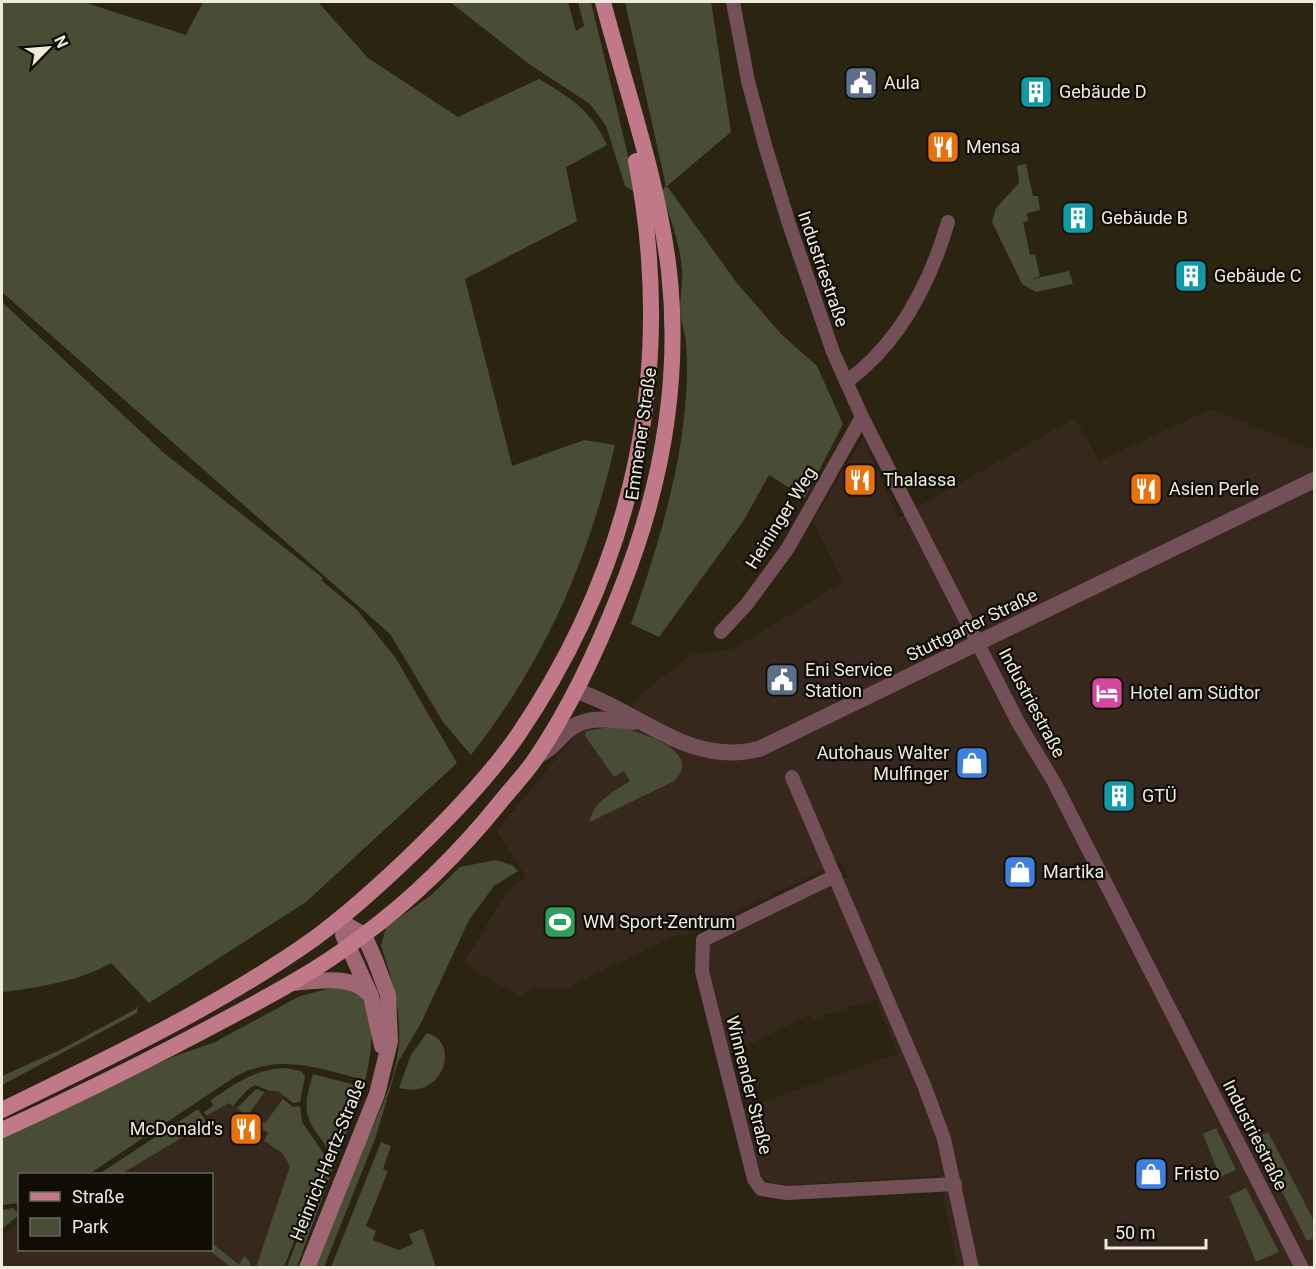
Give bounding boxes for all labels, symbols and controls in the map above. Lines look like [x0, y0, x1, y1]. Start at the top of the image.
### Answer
north arrow [18, 18, 78, 78]
text: N [50, 33, 72, 51]
public building icon: Aula [843, 65, 879, 101]
place label: Aula [884, 72, 920, 93]
building icon: Gebäude D [1018, 74, 1054, 110]
place label: Gebäude D [1059, 81, 1147, 102]
restaurant icon: Mensa [925, 129, 961, 165]
place label: Mensa [966, 136, 1020, 157]
building icon: Gebäude B [1060, 200, 1096, 236]
place label: Gebäude B [1101, 207, 1188, 228]
street label: Industriestraße [794, 208, 853, 329]
building icon: Gebäude C [1173, 258, 1209, 294]
place label: Gebäude C [1214, 265, 1302, 286]
street label: Emmener Straße [621, 366, 660, 502]
restaurant icon: Thalassa [842, 462, 878, 498]
street label: Heininger Weg [741, 463, 820, 573]
place label: Thalassa [883, 469, 956, 490]
restaurant icon: Asien Perle [1128, 471, 1164, 507]
place label: Asien Perle [1169, 478, 1259, 499]
street label: Stuttgarter Straße [903, 584, 1041, 665]
street label: Industriestraße [995, 644, 1070, 761]
place label: Eni Service Station [805, 659, 893, 701]
public building icon: Eni Service Station [764, 662, 800, 698]
hotel icon: Hotel am Südtor [1089, 675, 1125, 711]
place label: Hotel am Südtor [1130, 682, 1260, 703]
place label: Autohaus Walter Mulfinger [817, 742, 949, 784]
shop icon: Autohaus Walter Mulfinger [954, 745, 990, 781]
building icon: GTÜ [1101, 778, 1137, 814]
place label: GTÜ [1142, 785, 1177, 806]
shop icon: Martika [1002, 854, 1038, 890]
place label: Martika [1043, 861, 1104, 882]
sports icon: WM Sport-Zentrum [542, 904, 578, 940]
place label: WM Sport-Zentrum [583, 911, 735, 932]
street label: Winnender Straße [722, 1013, 777, 1156]
street label: Heinrich-Hertz-Straße [285, 1076, 370, 1244]
street label: Industriestraße [1219, 1076, 1292, 1193]
restaurant icon: McDonald's [228, 1111, 264, 1147]
place label: McDonald's [130, 1118, 223, 1139]
shop icon: Fristo [1133, 1156, 1169, 1192]
place label: Fristo [1174, 1163, 1219, 1184]
legend [18, 1173, 213, 1251]
text: Straße [72, 1186, 124, 1207]
scale bar [1106, 1212, 1206, 1250]
text: Park [72, 1216, 109, 1237]
text: 50 m [1115, 1222, 1155, 1243]

